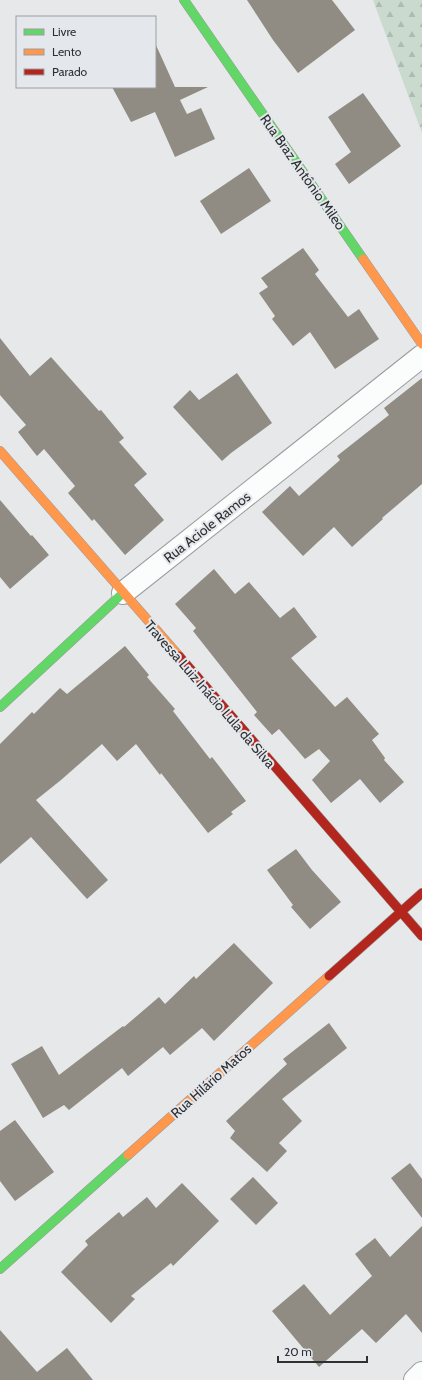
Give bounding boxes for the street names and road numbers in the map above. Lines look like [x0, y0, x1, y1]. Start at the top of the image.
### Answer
street label: Rua Braz Antônio Mileo [256, 111, 350, 234]
street label: Rua Aciole Ramos [160, 487, 254, 567]
street label: Travessa Luiz Inácio Lula da Silva [141, 616, 279, 772]
street label: Rua Hilário Matos [167, 1040, 255, 1122]

